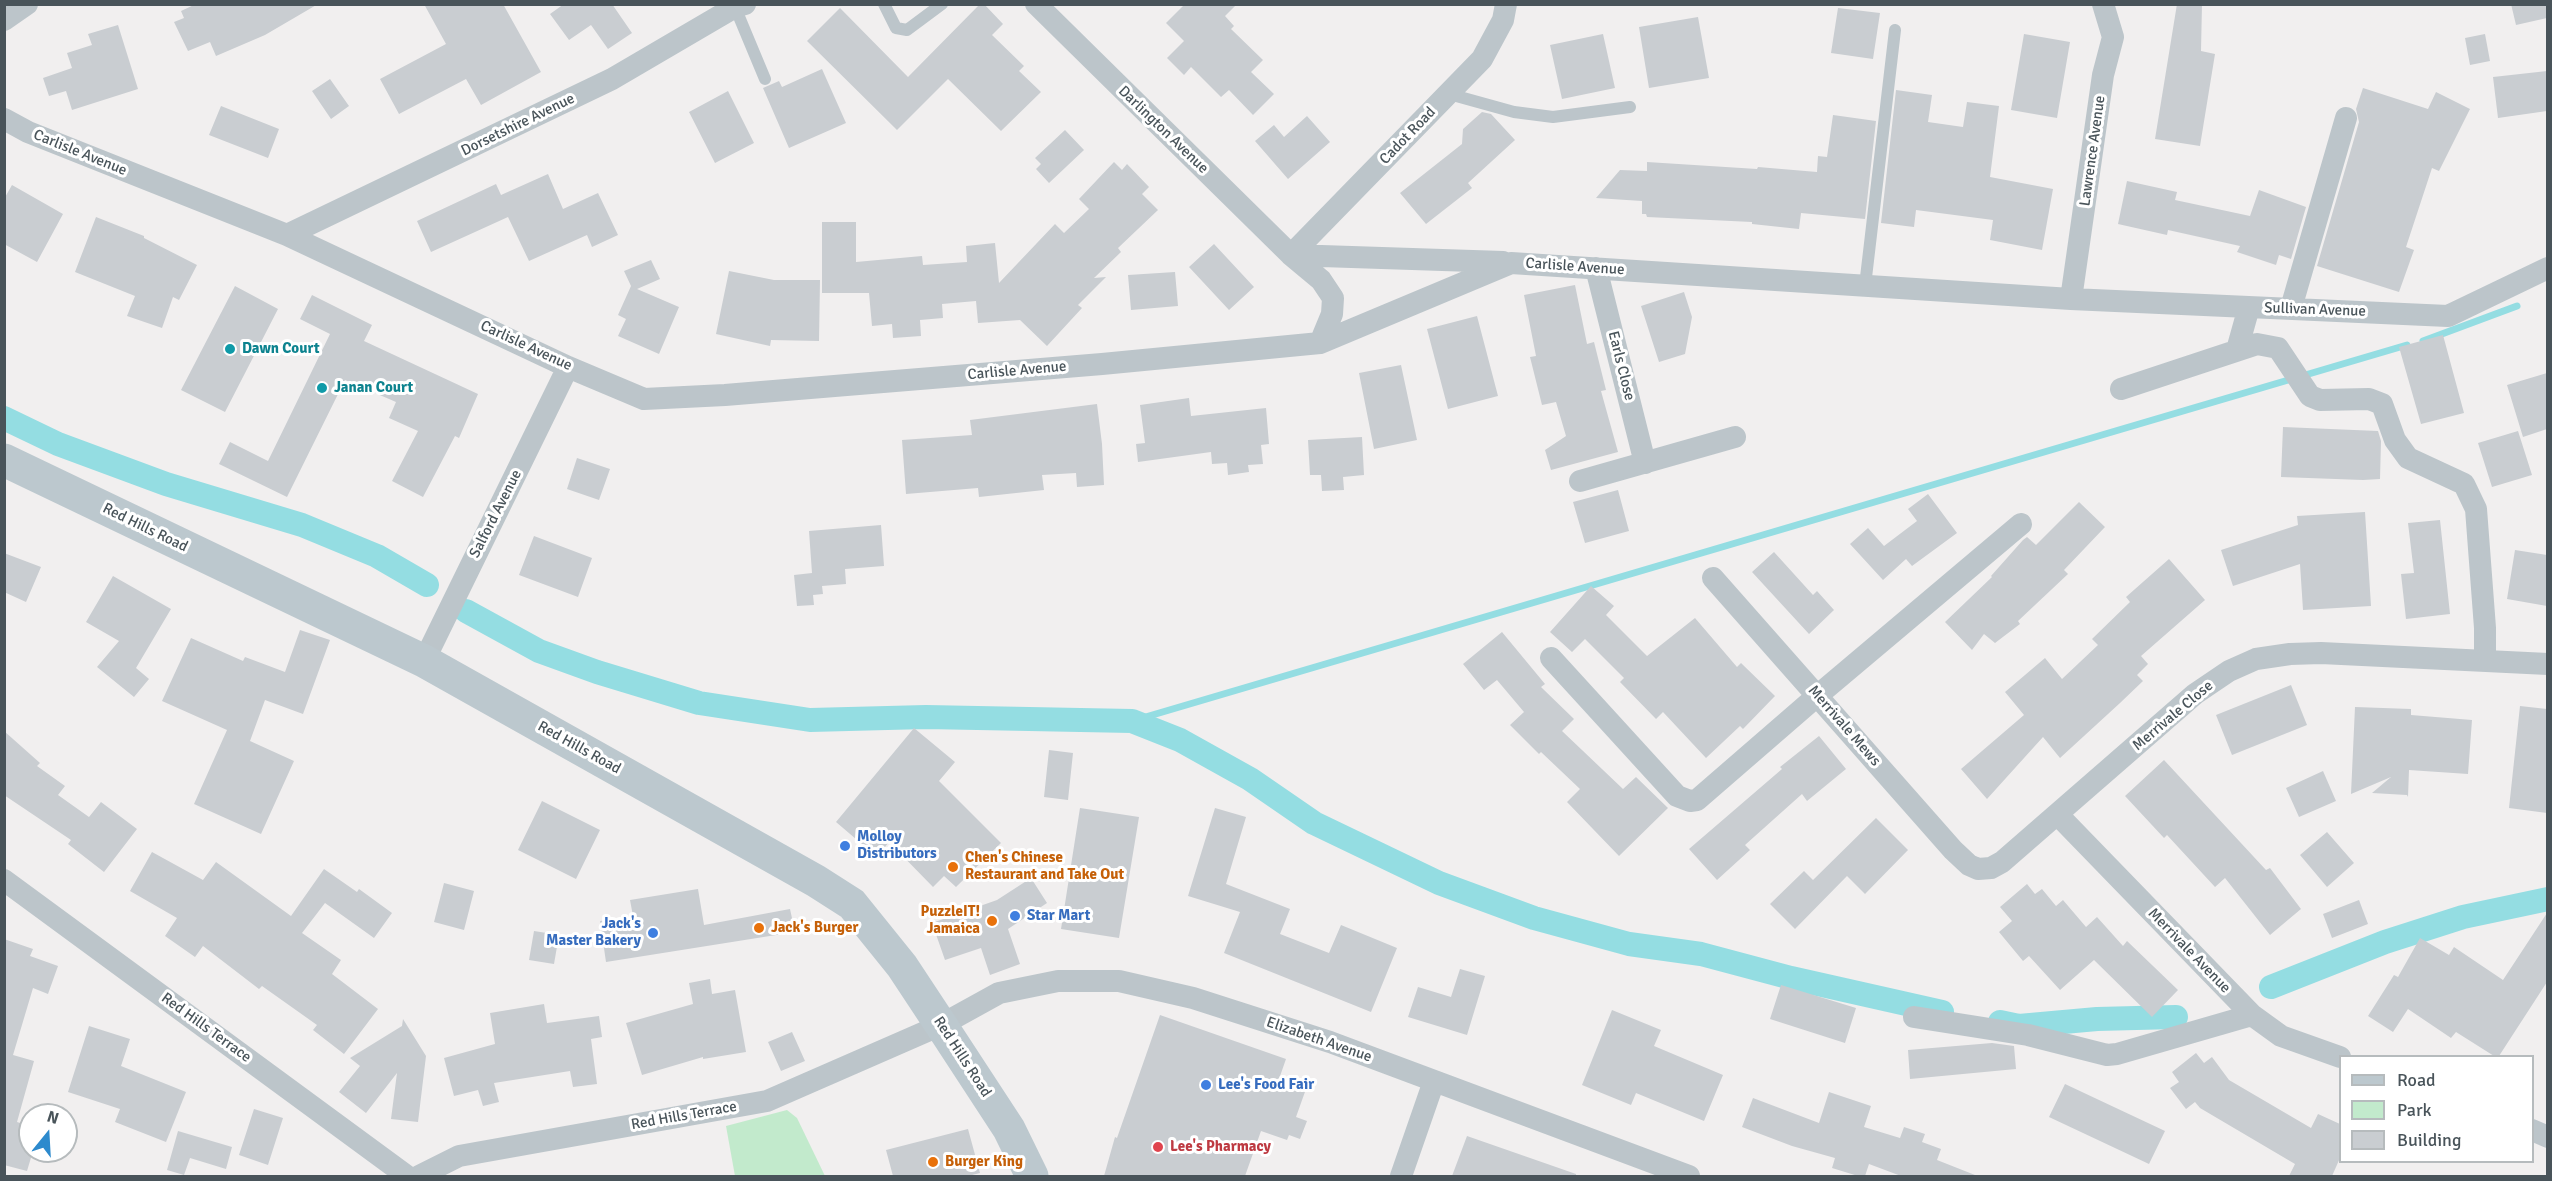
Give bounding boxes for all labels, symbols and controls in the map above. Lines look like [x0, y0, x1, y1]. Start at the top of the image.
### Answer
street label: Darlington Avenue [1114, 82, 1212, 178]
street label: Dorsetshire Avenue [458, 90, 578, 160]
street label: Lawrence Avenue [2076, 94, 2110, 208]
street label: Cadot Road [1376, 104, 1440, 168]
street label: Carlisle Avenue [31, 126, 129, 180]
street label: Carlisle Avenue [1525, 255, 1625, 279]
street label: Sullivan Avenue [2264, 299, 2366, 321]
street label: Carlisle Avenue [477, 317, 575, 375]
street label: Earls Close [1604, 329, 1638, 403]
place label: Dawn Court [242, 340, 320, 358]
marker: Dawn Court [223, 342, 237, 356]
street label: Carlisle Avenue [967, 358, 1067, 384]
place label: Janan Court [334, 379, 413, 397]
marker: Janan Court [315, 381, 329, 395]
street label: Salford Avenue [466, 467, 526, 561]
street label: Red Hills Road [100, 500, 190, 556]
street label: Merrivale Close [2129, 677, 2217, 755]
street label: Merrivale Mews [1804, 682, 1884, 770]
street label: Red Hills Road [534, 718, 624, 778]
place label: Molloy Distributors [857, 828, 937, 863]
marker: Molloy Distributors [838, 839, 852, 853]
place label: Chen's Chinese Restaurant and Take Out [965, 849, 1124, 884]
marker: Chen's Chinese Restaurant and Take Out [946, 860, 960, 874]
place label: PuzzleIT! Jamaica [921, 903, 980, 938]
street label: Merrivale Avenue [2144, 905, 2234, 997]
place label: Star Mart [1027, 907, 1090, 925]
marker: Star Mart [1008, 909, 1022, 923]
marker: PuzzleIT! Jamaica [985, 914, 999, 928]
place label: Jack's Master Bakery [546, 915, 641, 950]
place label: Jack's Burger [771, 919, 858, 937]
marker: Jack's Burger [752, 921, 766, 935]
marker: Jack's Master Bakery [646, 926, 660, 940]
street label: Red Hills Terrace [157, 989, 255, 1067]
street label: Red Hills Road [929, 1013, 995, 1101]
street label: Elizabeth Avenue [1264, 1014, 1374, 1066]
legend [2339, 1055, 2534, 1163]
text: Road [2397, 1069, 2436, 1091]
place label: Lee's Food Fair [1218, 1076, 1314, 1094]
marker: Lee's Food Fair [1199, 1078, 1213, 1092]
street label: Red Hills Terrace [630, 1098, 738, 1134]
text: Park [2397, 1099, 2432, 1121]
north arrow [18, 1103, 78, 1163]
text: N [45, 1107, 61, 1129]
text: Building [2397, 1129, 2461, 1151]
place label: Lee's Pharmacy [1170, 1138, 1271, 1156]
marker: Lee's Pharmacy [1151, 1140, 1165, 1154]
place label: Burger King [945, 1153, 1023, 1171]
marker: Burger King [926, 1155, 940, 1169]

